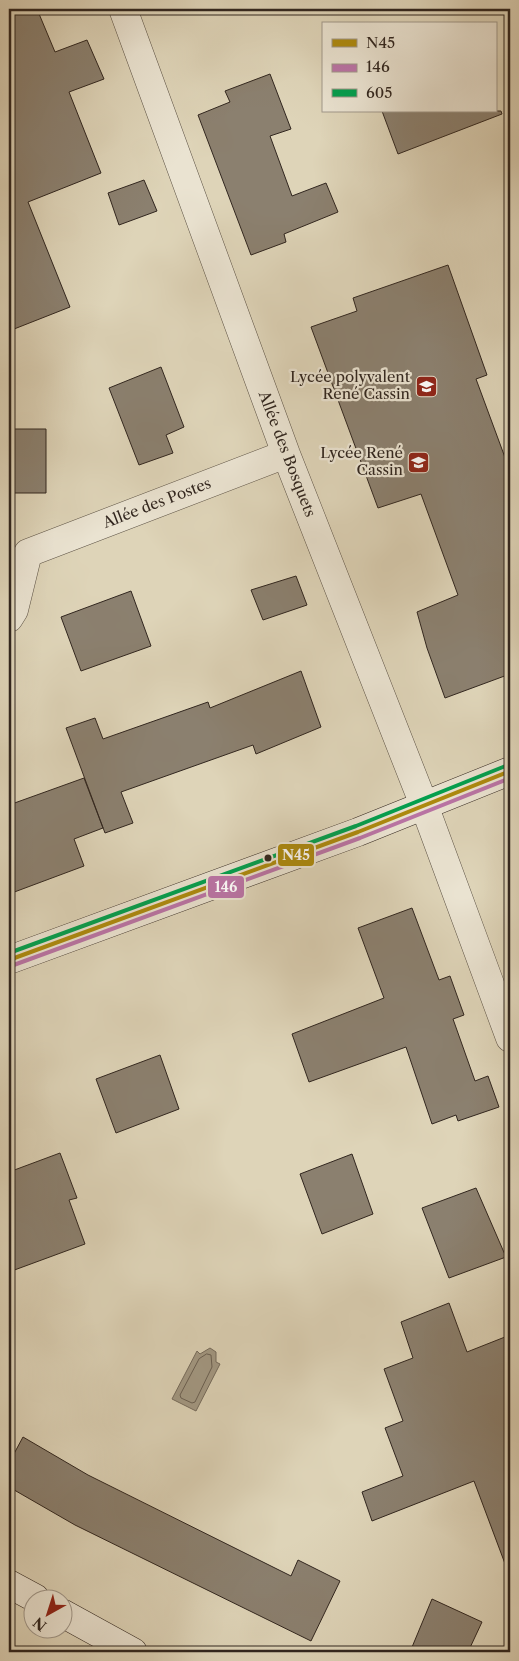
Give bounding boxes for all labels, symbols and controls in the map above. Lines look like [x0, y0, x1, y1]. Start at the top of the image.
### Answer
legend [322, 22, 496, 112]
text: N45 [366, 33, 395, 52]
text: 146 [366, 57, 390, 76]
text: 605 [366, 83, 392, 102]
place label: Lycée polyvalent René Cassin [290, 367, 411, 403]
school or university icon: Lycée polyvalent René Cassin [414, 374, 438, 398]
street label: Allée des Bosquets [254, 387, 320, 520]
place label: Lycée René Cassin [320, 443, 404, 479]
school or university icon: Lycée René Cassin [407, 450, 431, 474]
street label: Allée des Postes [99, 473, 214, 532]
line badge: N45 [277, 843, 315, 867]
text: N45 [282, 846, 310, 864]
unlabelled marker [263, 853, 273, 863]
line badge: 146 [207, 875, 245, 899]
text: 146 [215, 878, 237, 896]
north arrow [22, 1588, 72, 1638]
text: N [29, 1613, 50, 1635]

